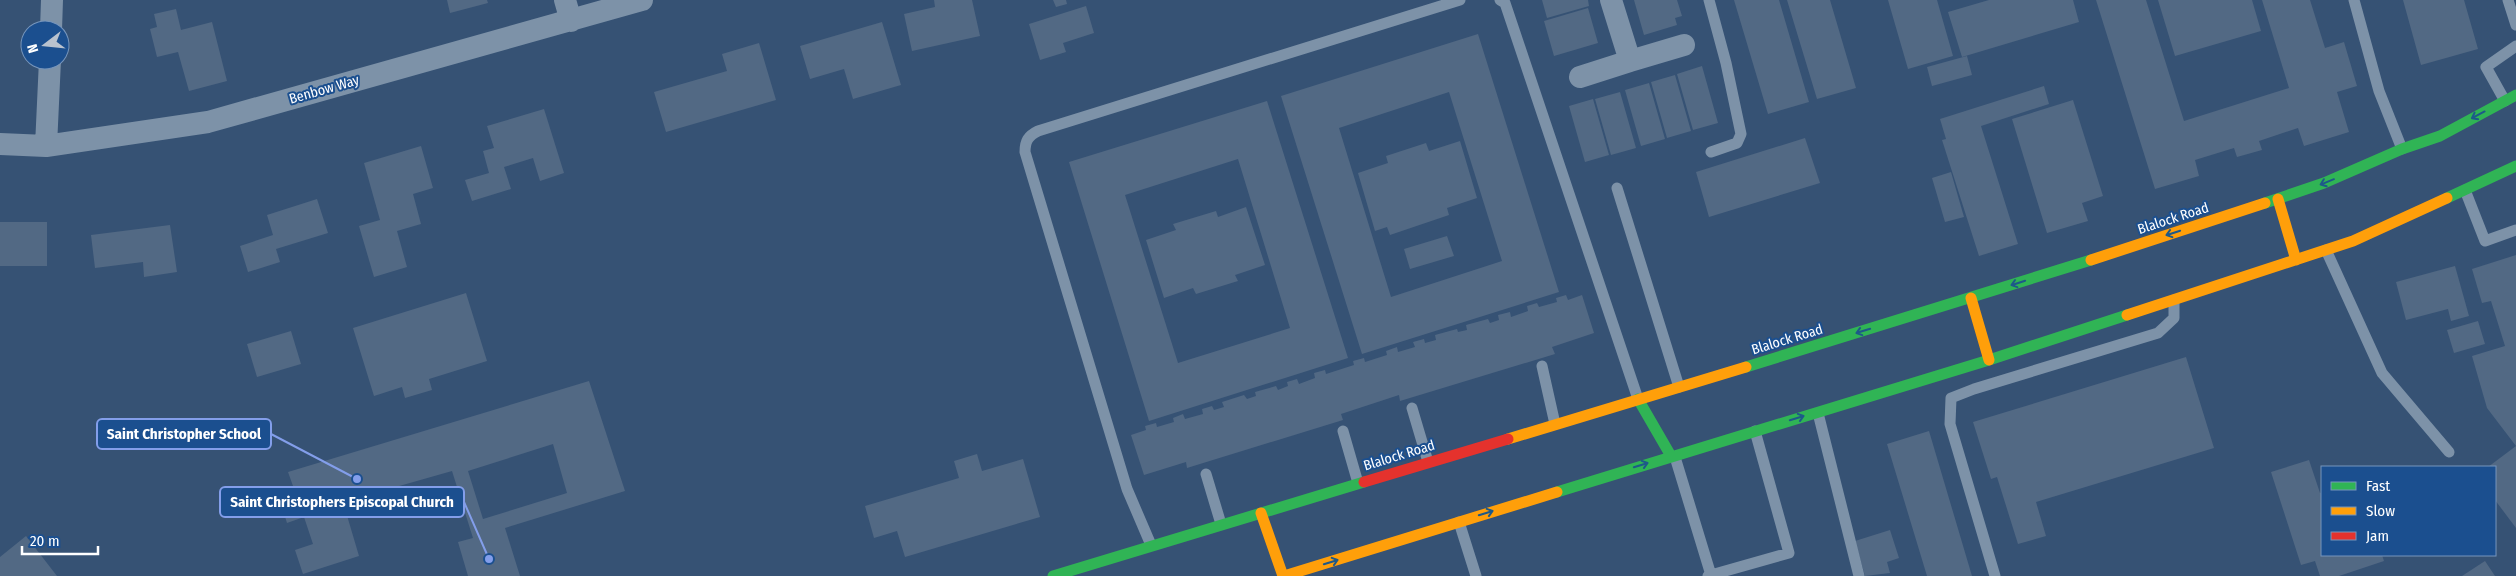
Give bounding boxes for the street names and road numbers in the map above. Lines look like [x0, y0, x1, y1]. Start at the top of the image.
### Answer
street label: Benbow Way [287, 71, 362, 108]
street label: Blalock Road [2135, 199, 2211, 238]
street label: Blalock Road [1749, 321, 1825, 358]
street label: Blalock Road [1361, 437, 1437, 474]

